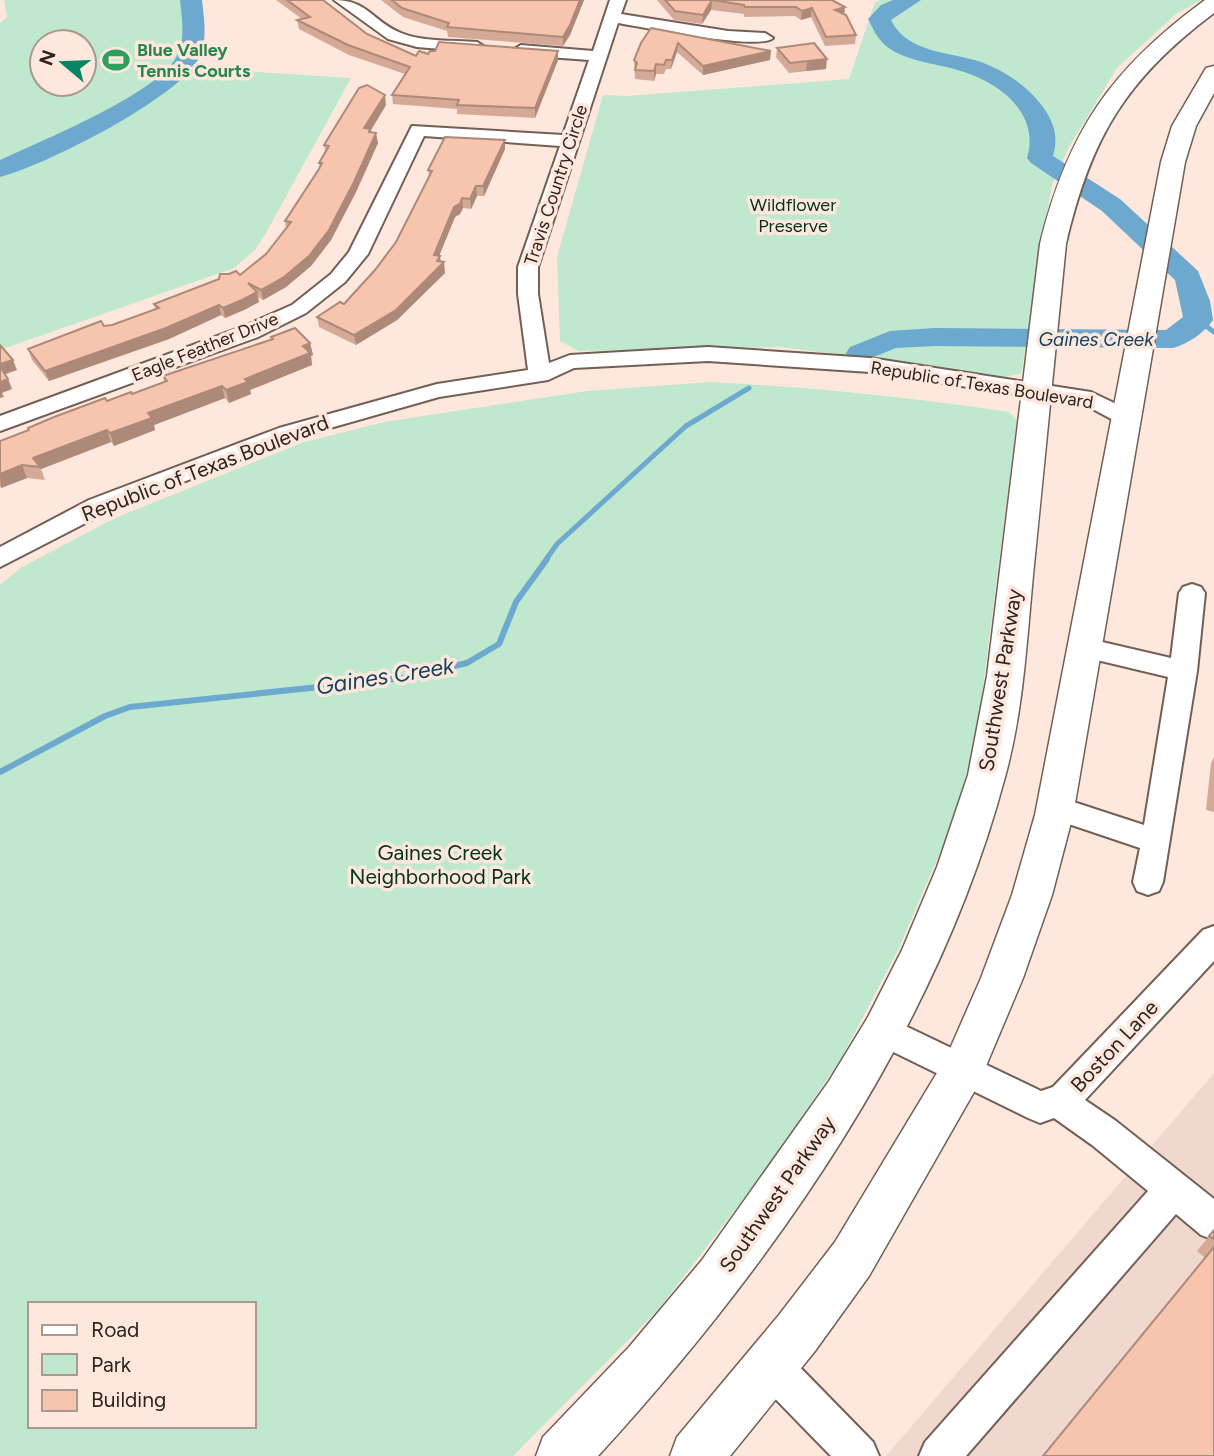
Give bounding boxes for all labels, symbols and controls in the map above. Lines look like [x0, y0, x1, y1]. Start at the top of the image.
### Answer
north arrow [28, 28, 98, 98]
place label: Blue Valley Tennis Courts [137, 39, 251, 82]
sports icon: Blue Valley Tennis Courts [101, 45, 131, 75]
text: N [34, 47, 61, 68]
street label: Travis Country Circle [520, 102, 592, 268]
park label: Wildflower Preserve [750, 194, 836, 237]
street label: Eagle Feather Drive [128, 307, 282, 386]
water label: Gaines Creek [1039, 328, 1154, 351]
street label: Republic of Texas Boulevard [869, 357, 1095, 413]
street label: Republic of Texas Boulevard [78, 409, 332, 527]
street label: Southwest Parkway [973, 587, 1027, 773]
water label: Gaines Creek [314, 651, 457, 701]
park label: Gaines Creek Neighborhood Park [349, 840, 532, 889]
street label: Boston Lane [1065, 995, 1163, 1097]
street label: Southwest Parkway [714, 1111, 840, 1277]
legend [28, 1302, 256, 1428]
text: Road [91, 1317, 139, 1342]
text: Park [91, 1352, 132, 1377]
text: Building [91, 1387, 166, 1412]

